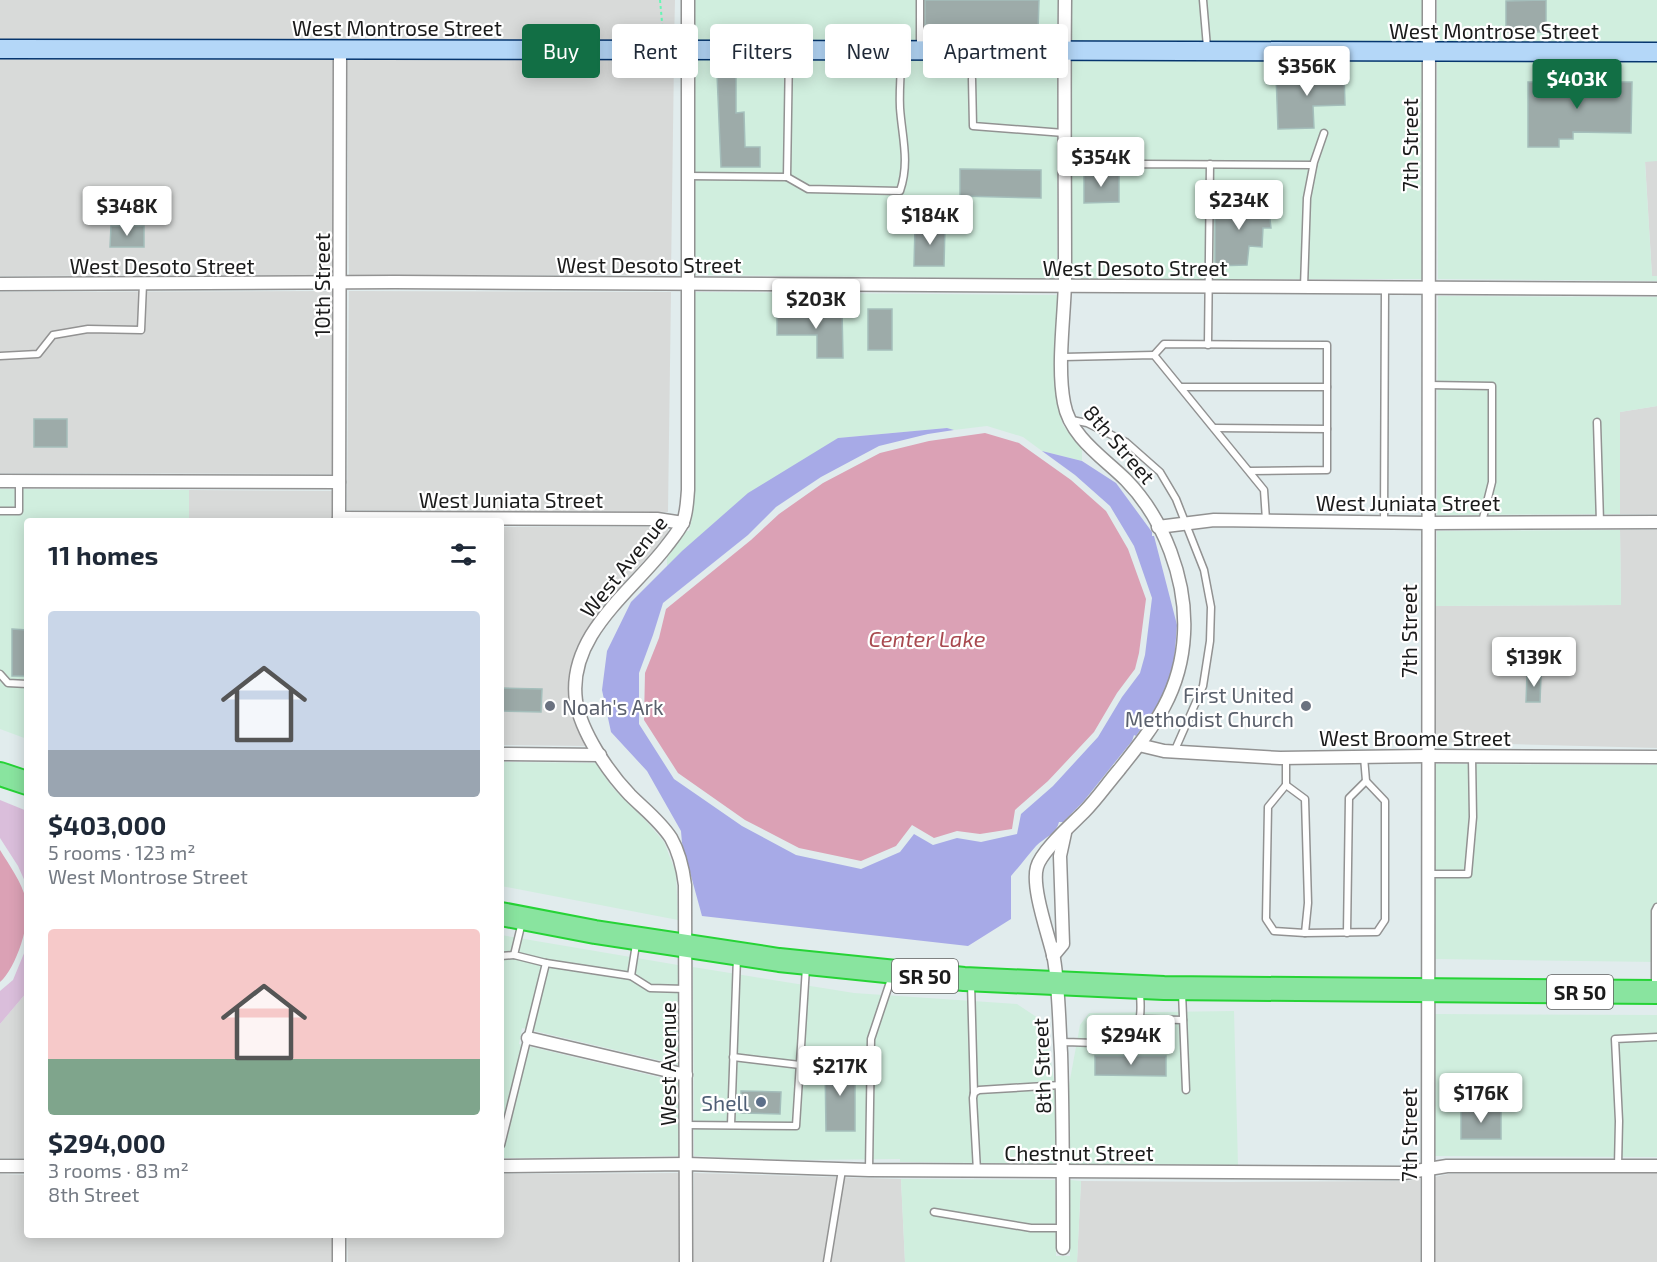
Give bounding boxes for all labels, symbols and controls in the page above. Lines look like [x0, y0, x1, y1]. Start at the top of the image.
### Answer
street label: West Montrose Street [292, 15, 502, 40]
street label: West Montrose Street [1389, 18, 1599, 43]
chip: Buy [522, 24, 600, 78]
chip: Rent [612, 24, 698, 78]
chip: Filters [710, 24, 813, 78]
chip: New [825, 24, 911, 78]
chip: Apartment [923, 24, 1068, 78]
pin: $356K [1265, 46, 1349, 97]
text: $356K [1278, 53, 1336, 77]
pin: $403K [1535, 59, 1619, 110]
text: $403K [1547, 66, 1607, 90]
street label: 7th Street [1397, 98, 1422, 192]
pin: $354K [1059, 137, 1143, 188]
text: $354K [1071, 144, 1131, 168]
pin: $234K [1197, 180, 1281, 231]
pin: $348K [85, 186, 169, 237]
text: $234K [1209, 187, 1269, 211]
text: $348K [97, 193, 157, 217]
pin: $184K [888, 195, 972, 246]
text: $184K [901, 202, 959, 226]
street label: 10th Street [309, 233, 334, 337]
street label: West Desoto Street [557, 252, 741, 277]
street label: West Desoto Street [70, 253, 254, 278]
street label: West Desoto Street [1043, 255, 1227, 280]
pin: $203K [774, 279, 858, 330]
text: $203K [786, 286, 846, 310]
street label: 8th Street [1079, 400, 1161, 488]
street label: West Juniata Street [419, 487, 603, 512]
street label: West Juniata Street [1316, 490, 1500, 515]
street label: West Avenue [574, 510, 672, 622]
icon: filters [447, 538, 480, 571]
text: 11 homes [48, 539, 158, 570]
street label: 7th Street [1396, 584, 1421, 678]
water label: Center Lake [868, 625, 986, 651]
pin: $139K [1492, 637, 1576, 688]
text: $139K [1506, 644, 1562, 668]
icon: home [210, 650, 318, 758]
place label: First United Methodist Church [1125, 682, 1294, 731]
place label: Noah's Ark [562, 694, 664, 719]
marker: Noah's Ark [543, 699, 557, 713]
marker: First United Methodist Church [1299, 699, 1313, 713]
street label: West Broome Street [1319, 725, 1511, 750]
text: $403,000 [48, 809, 166, 840]
text: 5 rooms · 123 m² [48, 840, 196, 864]
text: West Montrose Street [48, 864, 248, 888]
road number: SR 50 [892, 959, 958, 993]
icon: home [210, 968, 318, 1076]
road number: SR 50 [1547, 975, 1613, 1009]
street label: West Avenue [655, 1002, 680, 1126]
pin: $294K [1089, 1015, 1173, 1066]
street label: 8th Street [1027, 1018, 1055, 1114]
text: $294K [1101, 1022, 1161, 1046]
pin: $217K [798, 1046, 882, 1097]
text: $217K [812, 1053, 868, 1077]
pin: $176K [1439, 1073, 1523, 1124]
text: $176K [1453, 1080, 1509, 1104]
street label: 7th Street [1396, 1088, 1421, 1182]
place label: Shell [701, 1090, 750, 1115]
marker: Shell [754, 1095, 768, 1109]
text: $294,000 [48, 1127, 166, 1158]
street label: Chestnut Street [1004, 1140, 1154, 1165]
text: 3 rooms · 83 m² [48, 1158, 189, 1182]
text: 8th Street [48, 1182, 139, 1206]

